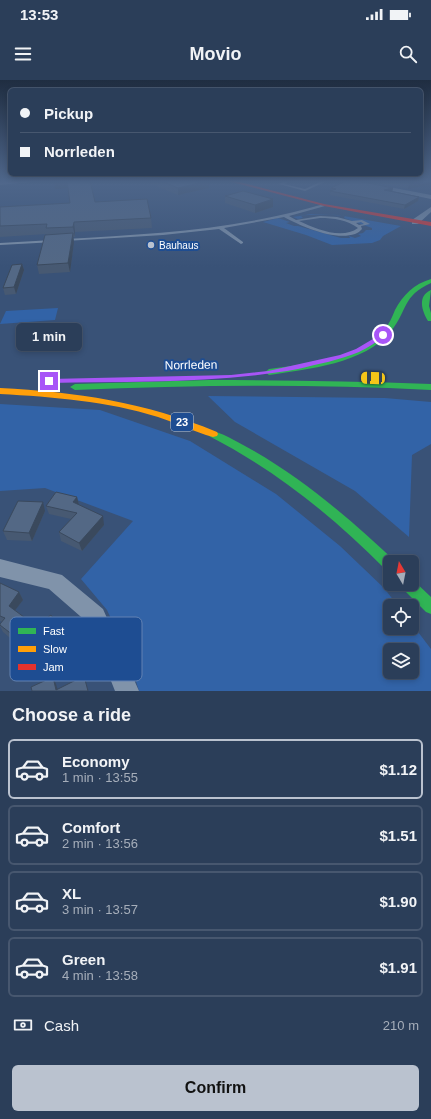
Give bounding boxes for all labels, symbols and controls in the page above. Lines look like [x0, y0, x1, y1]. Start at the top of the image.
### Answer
text: 13:53 [20, 6, 58, 23]
icon: menu [12, 43, 34, 65]
icon: search [397, 43, 419, 65]
text: Movio [190, 44, 242, 64]
text: Pickup [44, 105, 93, 122]
text: Norrleden [44, 143, 115, 160]
marker: Bauhaus [146, 240, 156, 250]
place label: Bauhaus [159, 240, 198, 251]
callout: 1 min [16, 323, 82, 351]
route start [374, 326, 392, 344]
text: 1 min [32, 329, 66, 344]
street label: Norrleden [165, 358, 217, 372]
route end [40, 372, 58, 390]
car [361, 372, 385, 384]
road number: 23 [171, 413, 193, 431]
north arrow [383, 555, 419, 591]
map controls [383, 555, 419, 679]
button: locate [383, 599, 419, 635]
legend [10, 617, 142, 681]
text: Fast [43, 625, 64, 637]
text: Slow [43, 643, 67, 655]
button: layers [383, 643, 419, 679]
text: Jam [43, 661, 64, 673]
text: Choose a ride [12, 705, 131, 725]
icon: car [14, 751, 50, 787]
text: Economy [62, 753, 130, 770]
text: $1.12 [379, 761, 417, 778]
text: 1 min · 13:55 [62, 770, 138, 785]
icon: car [14, 817, 50, 853]
text: Comfort [62, 819, 120, 836]
text: $1.51 [379, 827, 417, 844]
text: 2 min · 13:56 [62, 836, 138, 851]
icon: car [14, 883, 50, 919]
text: XL [62, 885, 81, 902]
text: $1.90 [379, 893, 417, 910]
text: 3 min · 13:57 [62, 902, 138, 917]
icon: car [14, 949, 50, 985]
text: Green [62, 951, 105, 968]
text: $1.91 [379, 959, 417, 976]
text: 4 min · 13:58 [62, 968, 138, 983]
icon: cash [12, 1014, 34, 1036]
text: Cash [44, 1017, 79, 1034]
text: 210 m [383, 1018, 419, 1033]
button: Confirm [12, 1065, 419, 1111]

